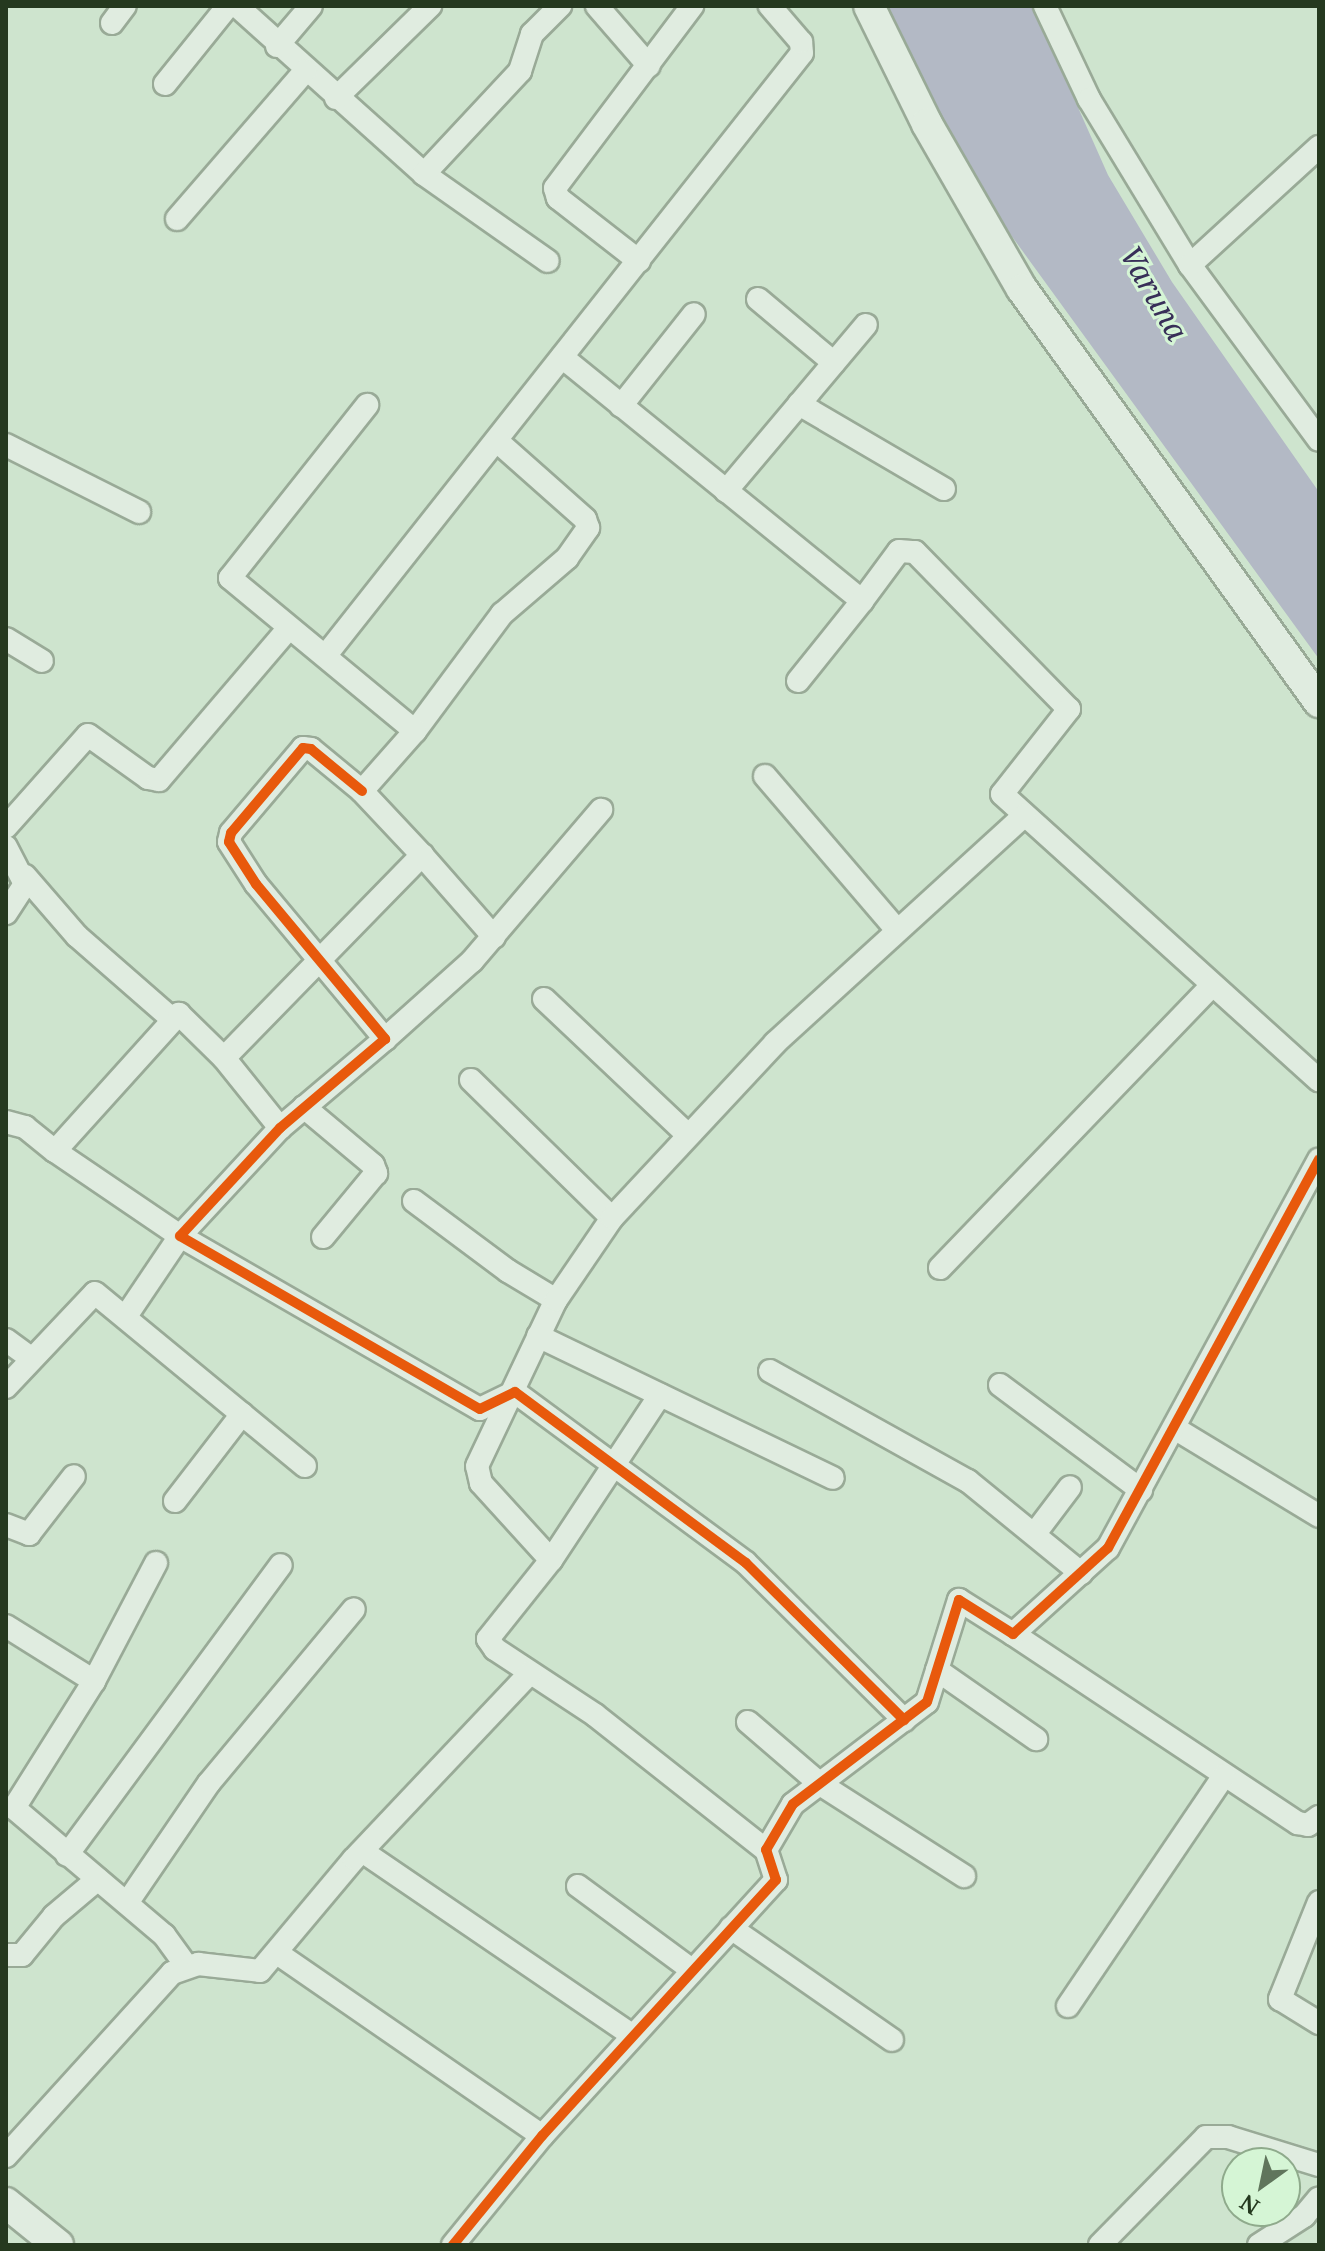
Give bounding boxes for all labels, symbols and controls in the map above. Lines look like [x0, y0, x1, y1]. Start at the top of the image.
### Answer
water label: Varuna [1113, 239, 1195, 347]
north arrow [1221, 2147, 1301, 2227]
text: N [1234, 2188, 1264, 2223]

